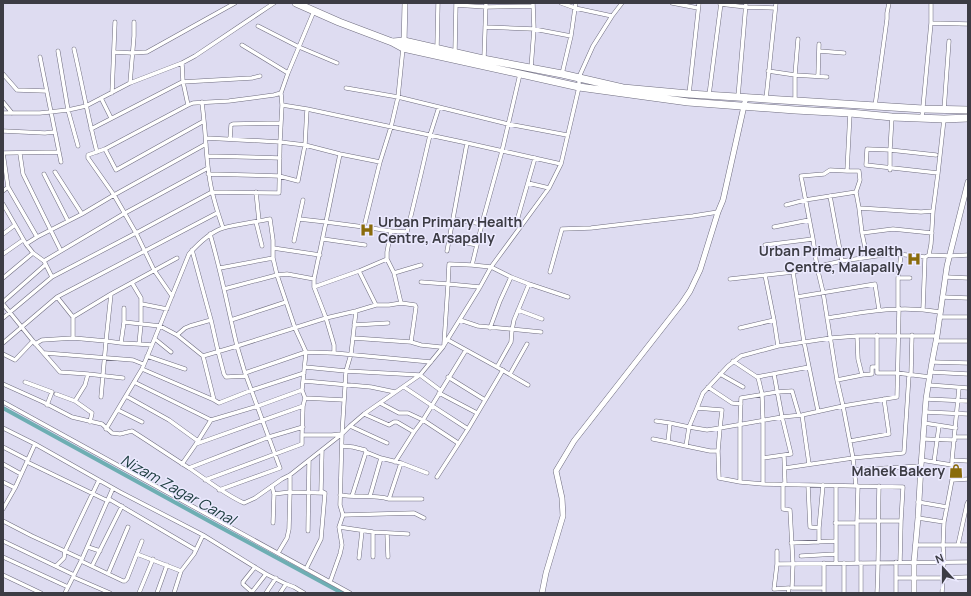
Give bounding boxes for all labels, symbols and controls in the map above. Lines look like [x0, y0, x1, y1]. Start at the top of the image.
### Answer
place label: Urban Primary Health Centre, Arsapally [378, 212, 522, 247]
hospital icon: Urban Primary Health Centre, Arsapally [359, 222, 375, 238]
place label: Urban Primary Health Centre, Malapally [759, 241, 903, 276]
hospital icon: Urban Primary Health Centre, Malapally [906, 251, 922, 267]
water label: Nizam Zagar Canal [117, 449, 242, 531]
place label: Mahek Bakery [852, 461, 945, 480]
shop icon: Mahek Bakery [948, 463, 964, 479]
north arrow [923, 548, 963, 588]
text: N [933, 550, 946, 567]

